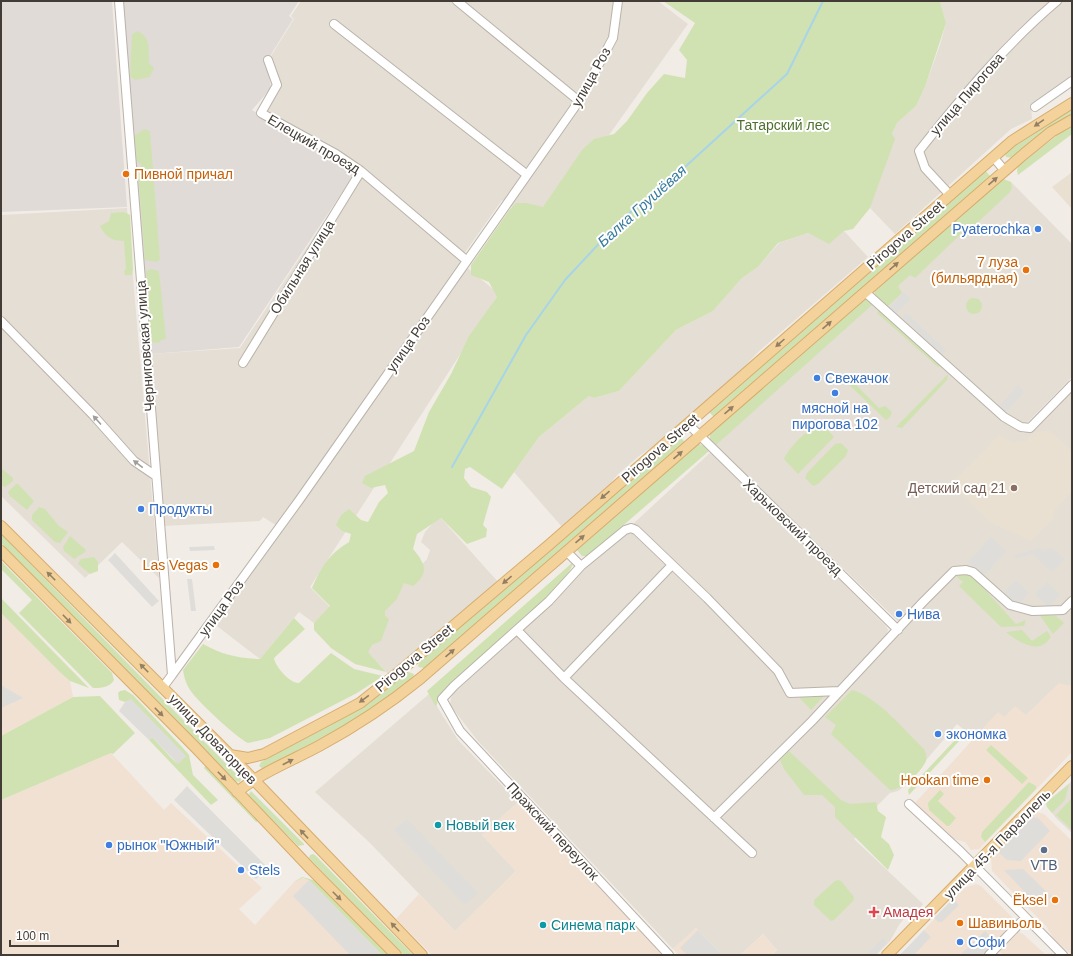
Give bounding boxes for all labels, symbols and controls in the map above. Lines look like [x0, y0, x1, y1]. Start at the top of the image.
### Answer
street label: улица Роз [568, 45, 614, 109]
street label: улица Пирогова [927, 50, 1007, 138]
street label: Елецкий проезд [265, 111, 363, 177]
park label: Татарский лес [737, 117, 829, 133]
one-way arrow [1033, 119, 1044, 127]
water label: Балка Грушёвая [594, 161, 690, 250]
place label: Пивной причал [134, 166, 233, 182]
marker: Пивной причал [121, 169, 131, 179]
one-way arrow [987, 177, 998, 186]
street label: Pirogova Street [863, 197, 947, 273]
street label: Обильная улица [267, 217, 337, 317]
place label: Pyaterochka [952, 221, 1030, 237]
marker: Pyaterochka [1033, 224, 1043, 234]
place label: 7 луза (бильярдная) [931, 254, 1018, 286]
one-way arrow [889, 262, 899, 271]
marker: 7 луза (бильярдная) [1021, 265, 1031, 275]
street label: Черниговская улица [132, 280, 158, 412]
street label: улица Роз [383, 313, 433, 375]
one-way arrow [822, 320, 832, 329]
one-way arrow [776, 338, 785, 347]
place label: Свежачок [825, 370, 889, 386]
marker: Свежачок [812, 373, 822, 383]
marker: мясной на пирогова 102 [830, 388, 840, 398]
place label: мясной на пирогова 102 [792, 400, 878, 432]
one-way arrow [724, 406, 734, 415]
street label: Pirogova Street [618, 410, 702, 486]
one-way arrow [92, 415, 102, 425]
one-way arrow [673, 450, 683, 459]
one-way arrow [133, 460, 144, 468]
street label: Харьковский проезд [740, 476, 846, 578]
place label: Детский сад 21 [908, 480, 1006, 496]
marker: Детский сад 21 [1009, 483, 1019, 493]
one-way arrow [600, 491, 611, 500]
place label: Продукты [149, 501, 212, 517]
marker: Продукты [136, 504, 146, 514]
one-way arrow [574, 535, 585, 544]
place label: Las Vegas [143, 557, 208, 573]
marker: Las Vegas [211, 560, 221, 570]
one-way arrow [47, 572, 56, 581]
one-way arrow [501, 576, 512, 585]
street label: улица Роз [195, 577, 247, 639]
place label: Нива [907, 606, 940, 622]
marker: Нива [894, 609, 904, 619]
one-way arrow [63, 614, 72, 624]
street label: Pirogova Street [372, 621, 456, 695]
one-way arrow [445, 648, 456, 657]
one-way arrow [139, 663, 149, 673]
street label: улица Доваторцев [166, 690, 260, 788]
one-way arrow [359, 695, 369, 703]
one-way arrow [154, 707, 164, 716]
place label: экономка [946, 726, 1007, 742]
marker: экономка [933, 729, 943, 739]
one-way arrow [282, 759, 293, 765]
one-way arrow [217, 771, 227, 781]
place label: Hookan time [900, 772, 979, 788]
marker: Hookan time [982, 775, 992, 785]
street label: Пражский переулок [504, 779, 603, 884]
street label: улица 45-я Параллель [940, 786, 1054, 902]
place label: Новый век [446, 817, 515, 833]
marker: Новый век [433, 820, 443, 830]
one-way arrow [300, 829, 309, 838]
place label: рынок "Южный" [117, 837, 219, 853]
marker: рынок "Южный" [104, 840, 114, 850]
marker: VTB [1039, 845, 1049, 855]
place label: VTB [1030, 857, 1058, 873]
place label: Stels [249, 862, 280, 878]
marker: Stels [236, 865, 246, 875]
one-way arrow [332, 891, 342, 901]
place label: Ёksel [1013, 892, 1047, 908]
marker: Ёksel [1050, 895, 1060, 905]
place label: Амадея [883, 904, 933, 920]
marker: Амадея [868, 906, 880, 918]
place label: Шавиньоль [968, 915, 1042, 931]
place label: Синема парк [551, 917, 636, 933]
marker: Шавиньоль [955, 918, 965, 928]
marker: Синема парк [538, 920, 548, 930]
scale bar [10, 922, 118, 948]
one-way arrow [390, 922, 399, 932]
text: 100 m [16, 929, 49, 943]
place label: Софи [968, 934, 1005, 950]
marker: Софи [955, 937, 965, 947]

